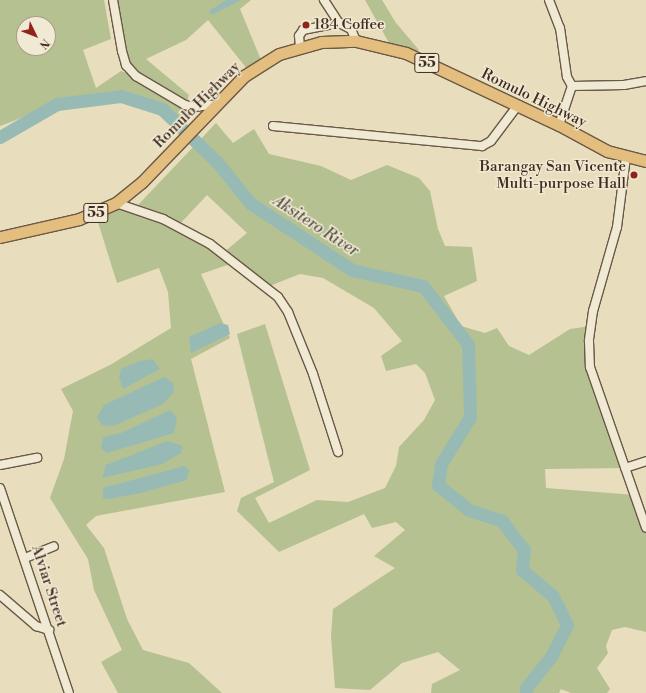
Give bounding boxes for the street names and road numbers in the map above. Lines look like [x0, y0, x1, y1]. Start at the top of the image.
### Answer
road number: 55 [414, 51, 440, 75]
street label: Romulo Highway [150, 58, 244, 152]
street label: Romulo Highway [478, 65, 590, 131]
road number: 55 [83, 201, 109, 225]
street label: Alviar Street [27, 543, 71, 629]

